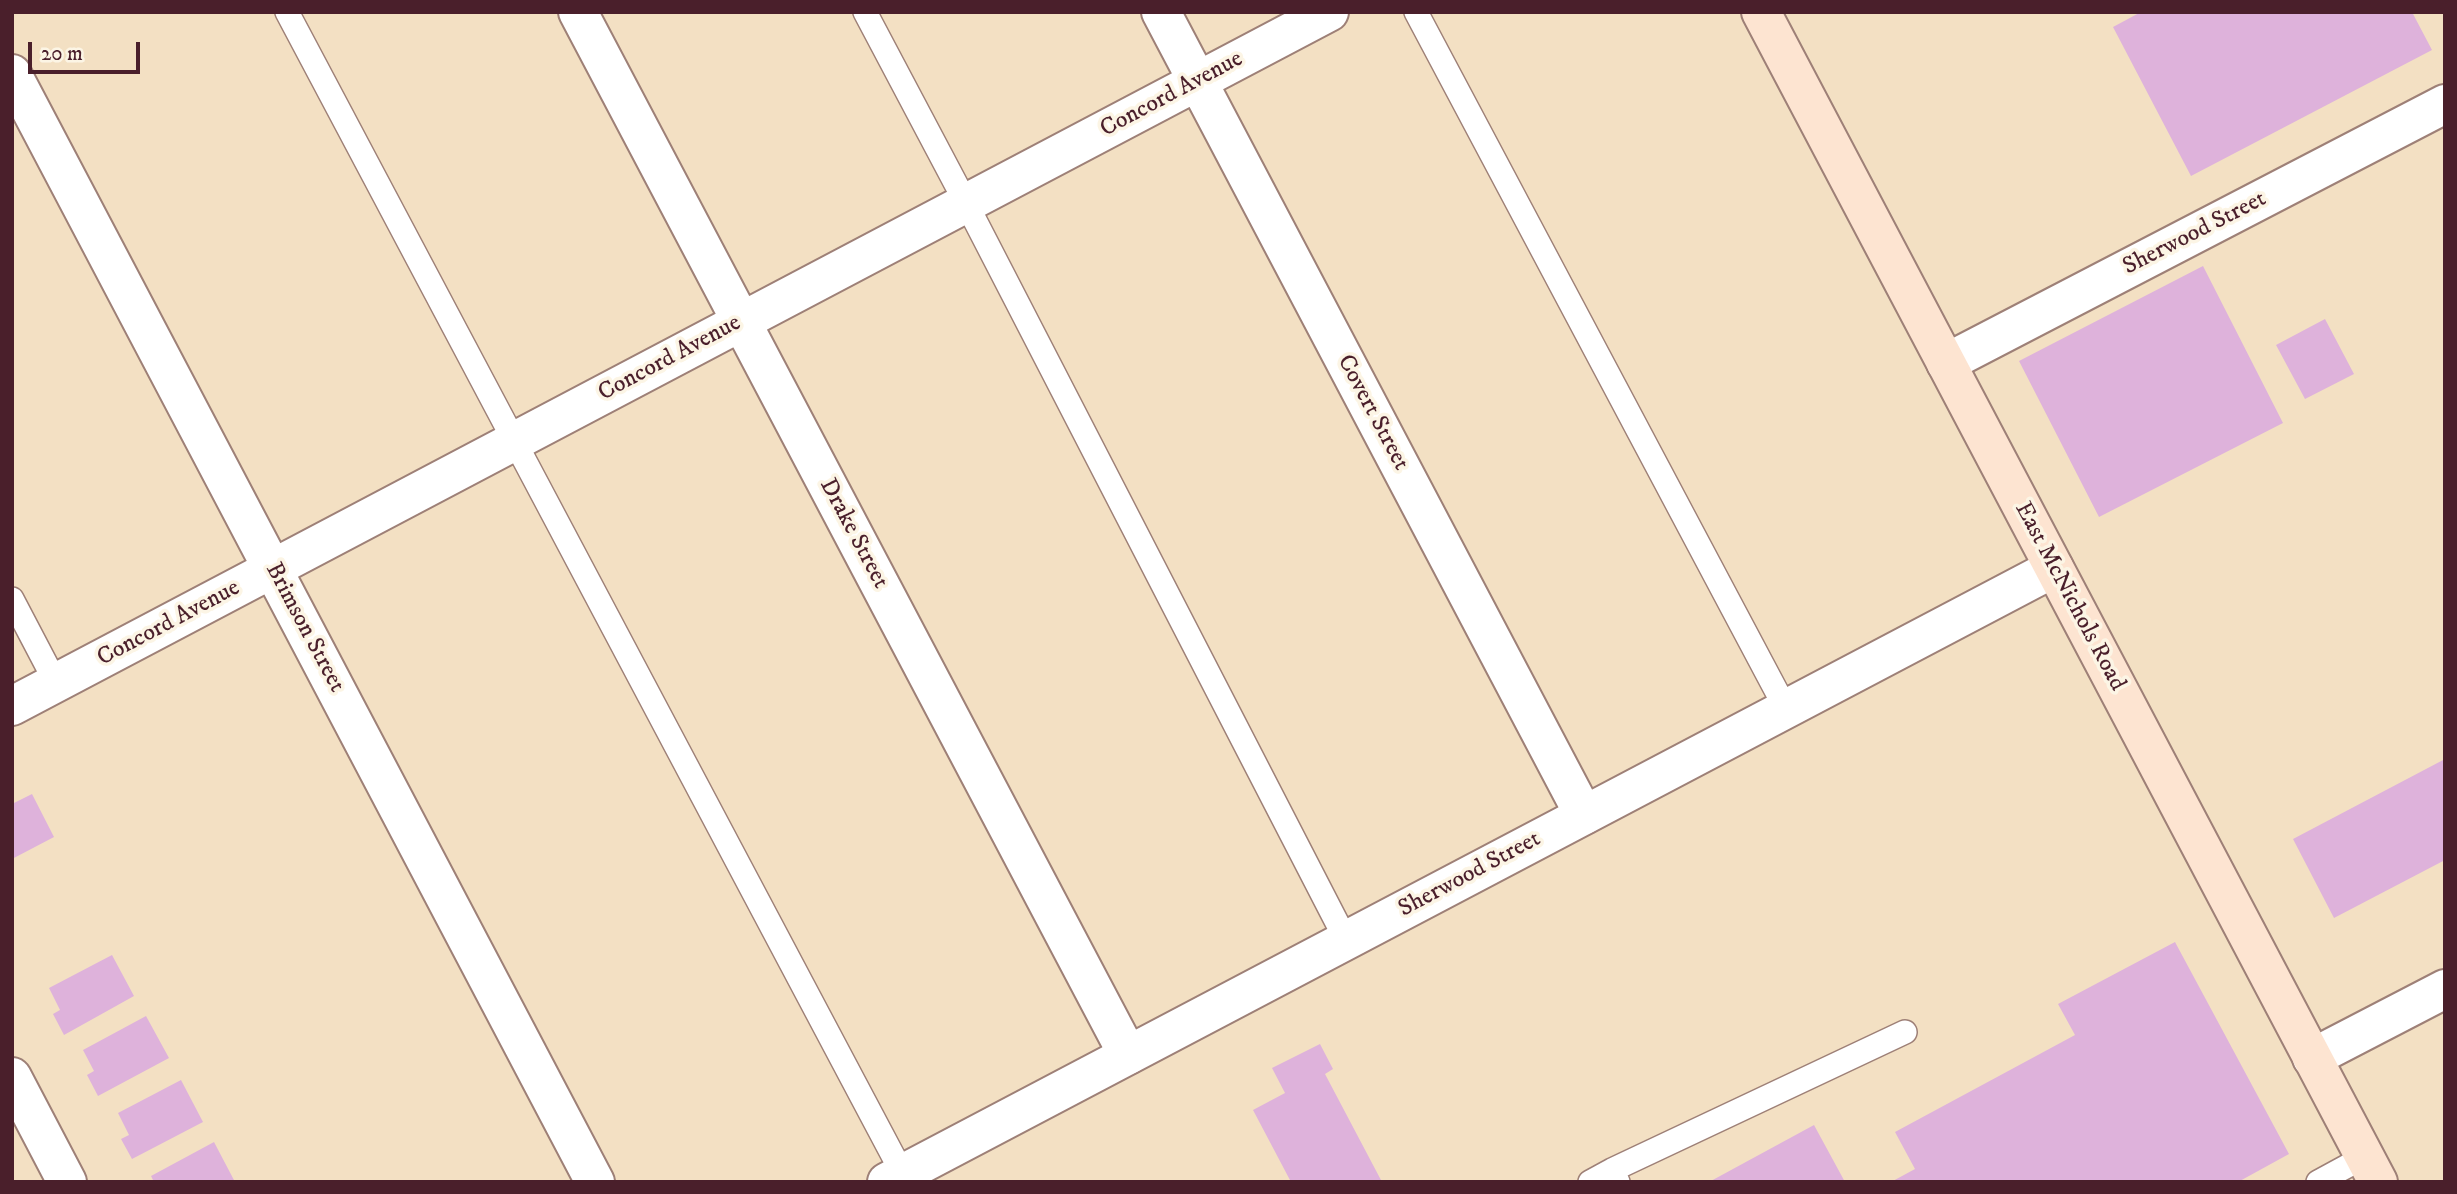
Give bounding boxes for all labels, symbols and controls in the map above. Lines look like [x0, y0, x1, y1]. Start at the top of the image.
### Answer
scale bar [32, 28, 144, 72]
text: 20 m [41, 41, 83, 67]
street label: Concord Avenue [1096, 45, 1248, 145]
street label: Sherwood Street [2119, 186, 2271, 282]
street label: Concord Avenue [594, 309, 746, 409]
street label: Covert Street [1330, 350, 1414, 476]
street label: Drake Street [812, 474, 894, 594]
street label: East McNichols Road [2007, 498, 2131, 696]
street label: Brimson Street [258, 558, 350, 698]
street label: Concord Avenue [93, 574, 245, 674]
street label: Sherwood Street [1394, 825, 1546, 925]

